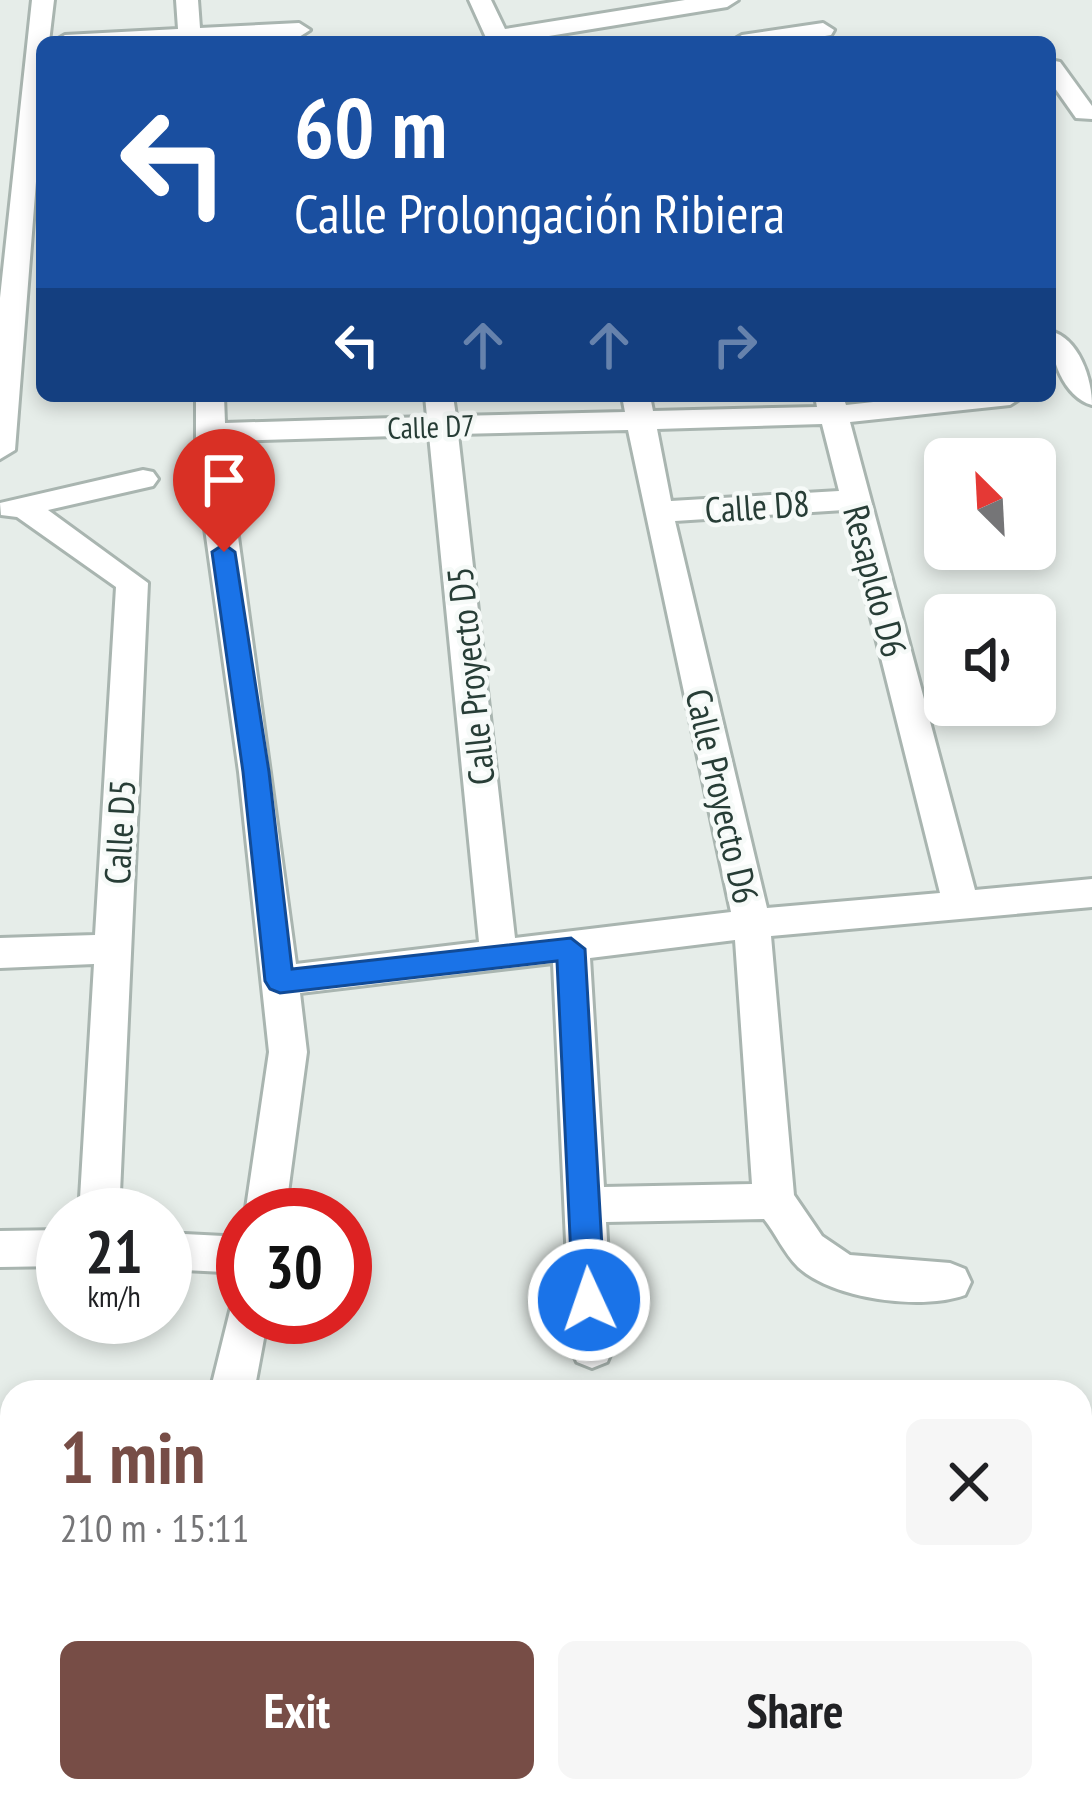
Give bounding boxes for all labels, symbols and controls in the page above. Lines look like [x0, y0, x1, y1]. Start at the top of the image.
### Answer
text: 60 m [294, 72, 447, 181]
icon: left [96, 84, 252, 240]
text: Calle Prolongación Ribiera [294, 178, 785, 248]
icon: left [324, 312, 390, 378]
icon: ahead [450, 312, 516, 378]
icon: ahead [576, 312, 642, 378]
icon: right [702, 312, 768, 378]
street label: Calle D7 [387, 405, 475, 447]
pin [173, 429, 275, 552]
north arrow [924, 438, 1056, 570]
map controls [924, 438, 1056, 726]
icon: arrive [191, 447, 257, 513]
street label: Calle D8 [703, 479, 811, 533]
street label: Resapldo D6 [833, 500, 919, 662]
street label: Calle Proyecto D5 [435, 565, 505, 787]
button: sound [924, 594, 1056, 726]
street label: Calle Proyecto D6 [675, 684, 771, 908]
street label: Calle D5 [93, 778, 145, 886]
speed limit sign: 30 [216, 1188, 372, 1344]
text: 21 [85, 1212, 143, 1290]
position arrow [526, 1237, 652, 1363]
text: km/h [87, 1276, 141, 1315]
text: 1 min [60, 1410, 205, 1503]
button: close [906, 1419, 1032, 1545]
text: 210 m · 15:11 [60, 1502, 249, 1553]
button: Exit [60, 1641, 534, 1779]
button: Share [558, 1641, 1032, 1779]

